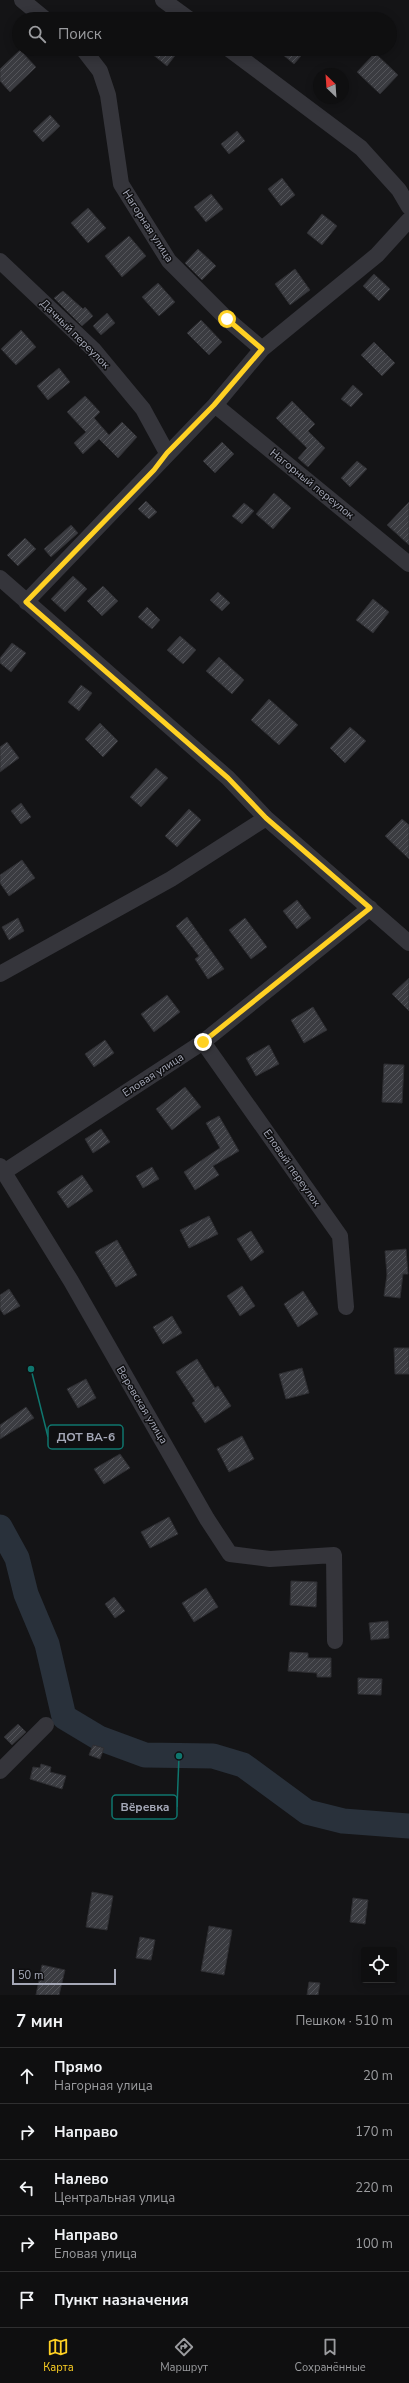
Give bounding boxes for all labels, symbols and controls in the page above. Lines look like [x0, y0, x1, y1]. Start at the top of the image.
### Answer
search box [12, 12, 397, 56]
icon: search [26, 23, 48, 45]
text: Поиск [58, 24, 102, 44]
north arrow [313, 68, 349, 104]
street label: Нагорная улица [119, 187, 177, 265]
street label: Дачный переулок [37, 296, 113, 372]
route start [218, 310, 236, 328]
street label: Нагорный переулок [267, 445, 357, 523]
route end [194, 1033, 212, 1051]
street label: Еловая улица [119, 1050, 187, 1100]
street label: Еловый переулок [260, 1127, 324, 1210]
street label: Веревская улица [113, 1363, 171, 1447]
callout: ДОТ ВА-6 [48, 1425, 123, 1449]
text: ДОТ ВА-6 [57, 1429, 115, 1445]
callout: Вёревка [112, 1795, 177, 1819]
text: Вёревка [120, 1799, 170, 1815]
map controls [361, 1947, 397, 1983]
button: locate [361, 1947, 397, 1983]
scale bar [12, 1967, 116, 1986]
text: 50 m [18, 1968, 43, 1983]
text: 7 мин [16, 2010, 63, 2033]
text: Пешком · 510 m [295, 2012, 393, 2030]
text: Прямо [54, 2057, 102, 2077]
icon: ahead [16, 2065, 38, 2087]
text: 20 m [363, 2067, 393, 2085]
text: Нагорная улица [54, 2077, 153, 2095]
icon: right [16, 2121, 38, 2143]
text: Направо [54, 2122, 118, 2142]
text: 170 m [355, 2123, 393, 2141]
text: Налево [54, 2169, 109, 2189]
icon: left [16, 2177, 38, 2199]
text: 220 m [355, 2179, 393, 2197]
text: Центральная улица [54, 2189, 175, 2207]
text: Направо [54, 2225, 118, 2245]
icon: right [16, 2233, 38, 2255]
text: 100 m [355, 2235, 393, 2253]
text: Еловая улица [54, 2245, 137, 2263]
icon: arrive [16, 2289, 38, 2311]
text: Пункт назначения [54, 2290, 189, 2310]
tab: Карта [43, 2336, 74, 2375]
tab: Маршрут [160, 2336, 208, 2375]
tab: Сохранённые [295, 2336, 366, 2375]

